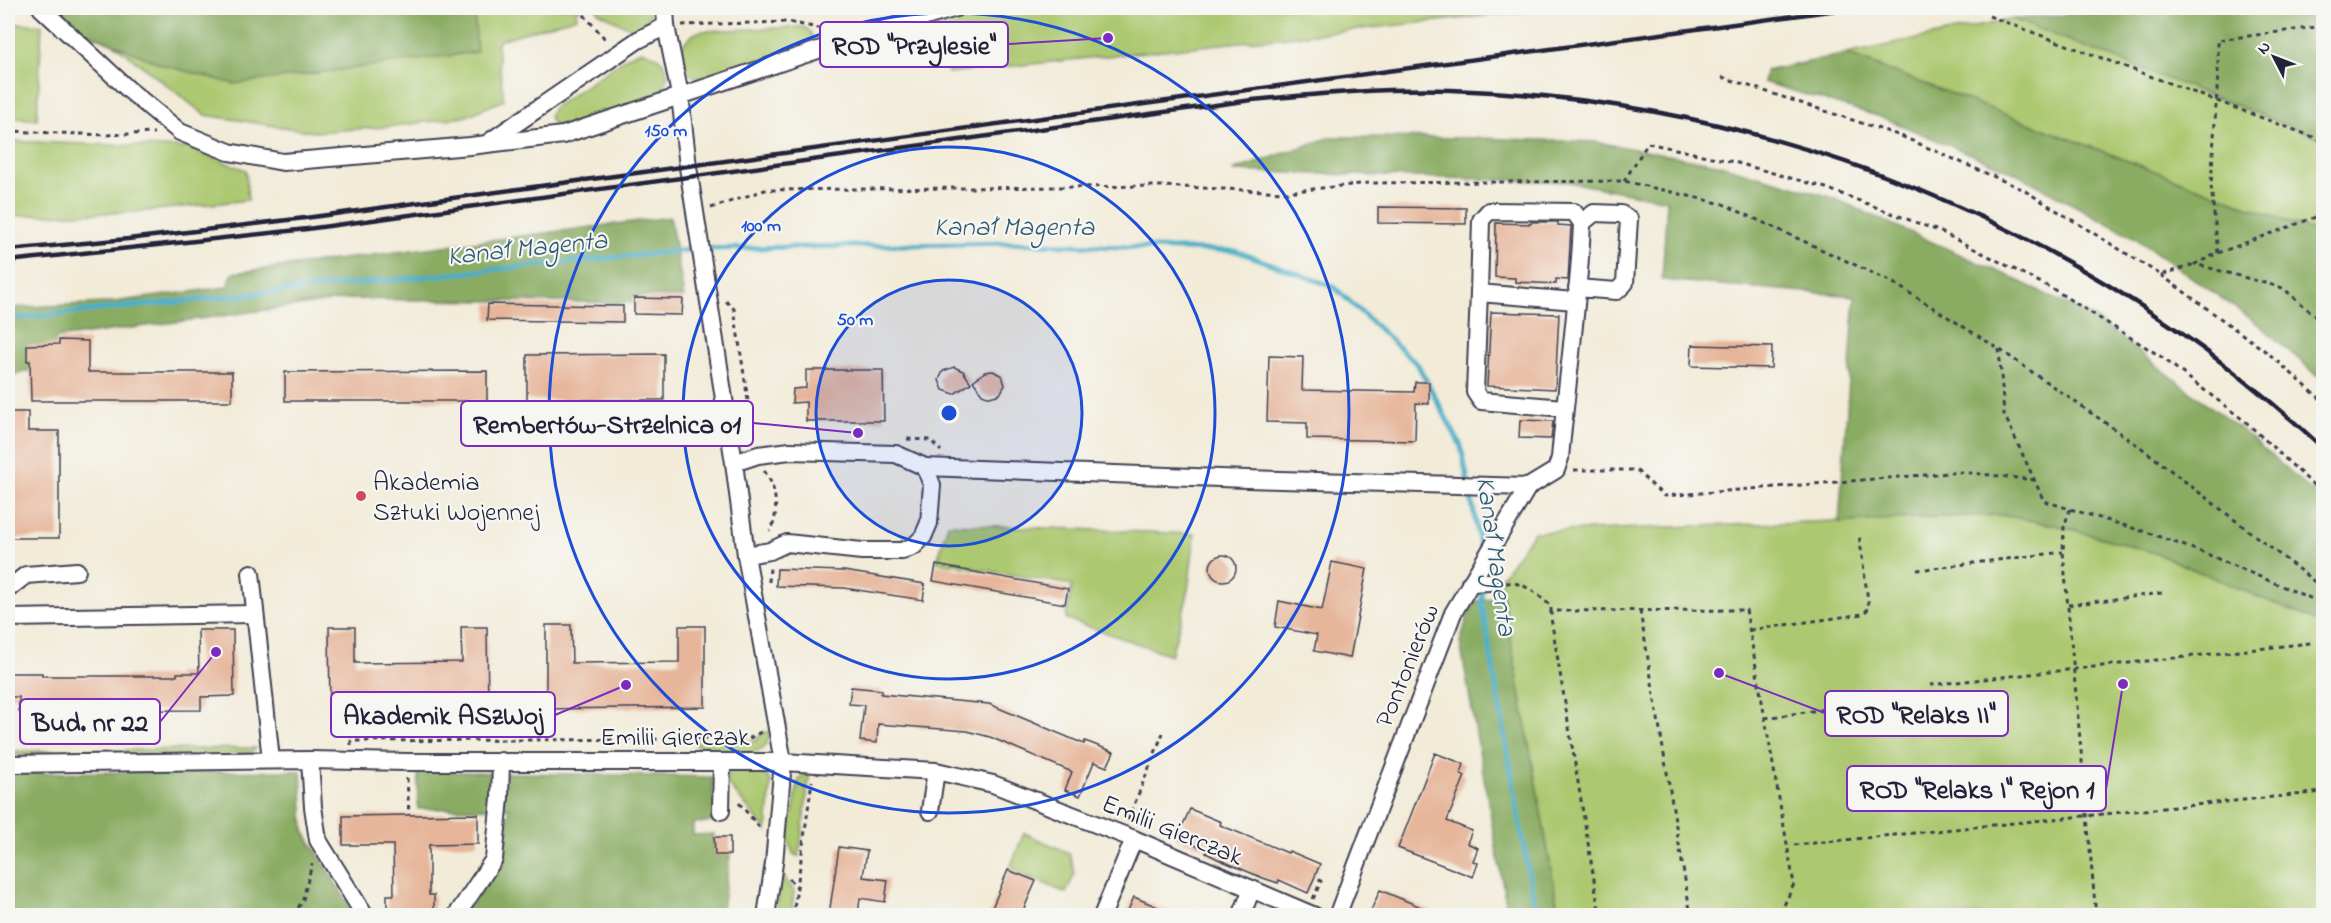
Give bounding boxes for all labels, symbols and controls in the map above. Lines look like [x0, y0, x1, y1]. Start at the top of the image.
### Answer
callout: ROD "Przylesie" [820, 22, 1008, 67]
north arrow [2244, 27, 2304, 87]
text: ROD "Przylesie" [832, 28, 997, 67]
text: N [2252, 36, 2277, 60]
text: 150 m [645, 119, 687, 145]
water label: Kanał Magenta [934, 209, 1095, 249]
text: 100 m [741, 214, 781, 240]
water label: Kanał Magenta [445, 222, 610, 278]
text: 50 m [837, 308, 873, 334]
callout: Rembertów-Strzelnica 01 [461, 401, 753, 446]
centre of rings [939, 403, 959, 423]
text: Rembertów-Strzelnica 01 [473, 407, 741, 446]
place label: Akademia Sztuki Wojennej [373, 465, 540, 533]
water label: Kanał Magenta [1463, 474, 1525, 639]
marker: Akademia Sztuki Wojennej [354, 489, 368, 503]
street label: Pontonierów [1367, 599, 1451, 733]
callout: ROD "Relaks II" [1825, 691, 2008, 736]
callout: Akademik ASzWoj [331, 692, 555, 737]
text: ROD "Relaks II" [1836, 697, 1996, 736]
text: Akademik ASzWoj [343, 698, 544, 737]
callout: Bud. nr 22 [20, 699, 160, 744]
text: Bud. nr 22 [30, 705, 149, 744]
street label: Emilii Gierczak [600, 720, 750, 758]
callout: ROD "Relaks I" Rejon 1 [1847, 766, 2106, 811]
text: ROD "Relaks I" Rejon 1 [1859, 772, 2095, 811]
street label: Emilii Gierczak [1095, 786, 1249, 878]

